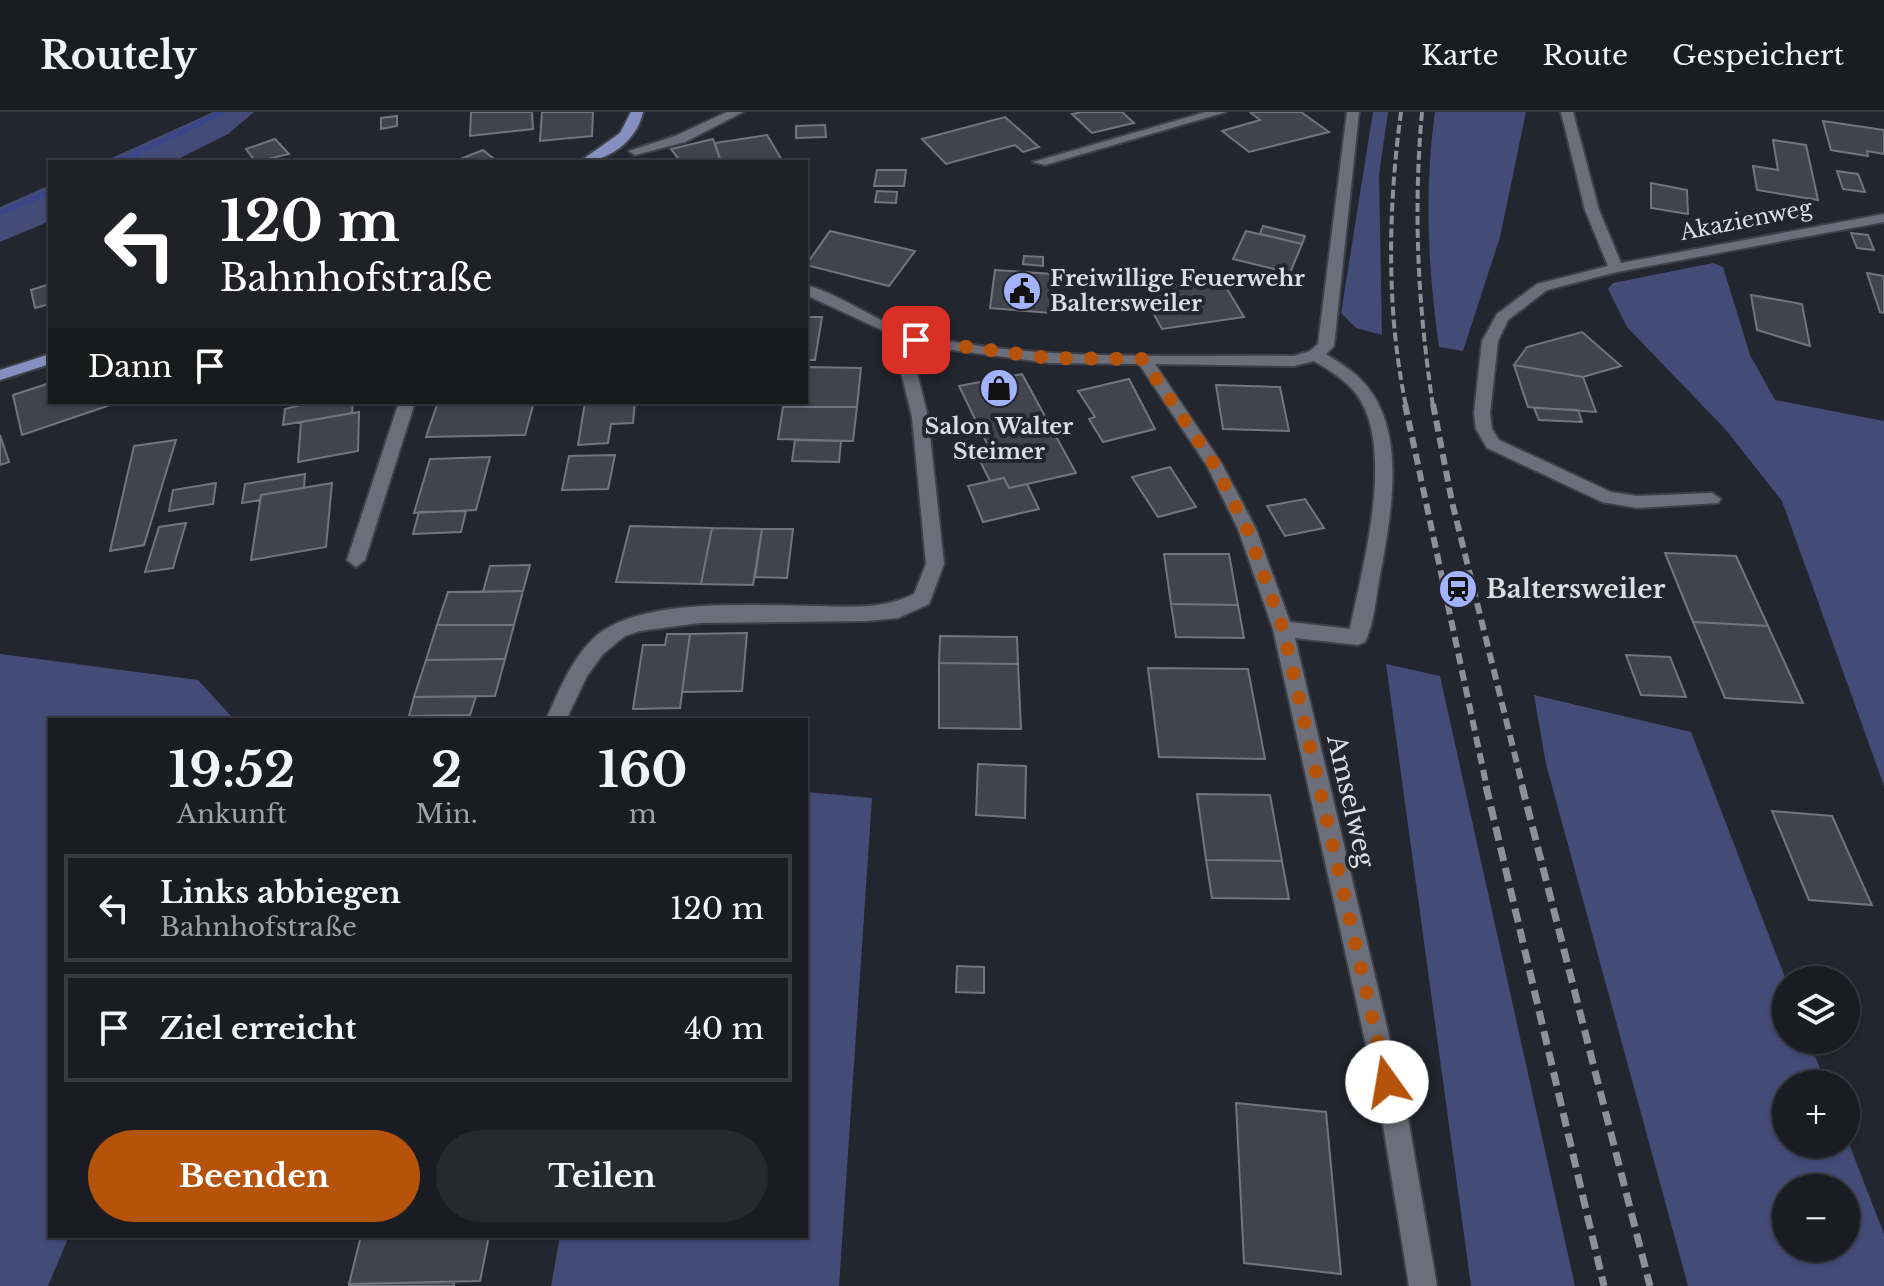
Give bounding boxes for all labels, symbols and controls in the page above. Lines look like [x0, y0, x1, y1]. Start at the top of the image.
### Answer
text: Routely [40, 32, 197, 79]
text: Karte [1421, 38, 1499, 73]
text: Route [1543, 38, 1628, 73]
text: Gespeichert [1672, 38, 1844, 73]
text: 120 m [220, 187, 400, 256]
icon: left [88, 192, 192, 296]
street label: Akazienweg [1677, 194, 1815, 246]
text: Bahnhofstraße [220, 256, 493, 301]
place label: Freiwillige Feuerwehr Baltersweiler [1050, 265, 1305, 317]
public building icon: Freiwillige Feuerwehr Baltersweiler [1001, 270, 1043, 312]
pin [882, 306, 950, 374]
icon: arrive [894, 318, 938, 362]
icon: arrive [188, 344, 232, 388]
text: Dann [88, 348, 172, 385]
shop icon: Salon Walter Steimer [978, 367, 1020, 409]
place label: Salon Walter Steimer [925, 413, 1073, 465]
station icon: Baltersweiler [1437, 568, 1479, 610]
place label: Baltersweiler [1486, 573, 1666, 605]
street label: Amselweg [1320, 731, 1382, 871]
text: 19:52 [168, 740, 295, 800]
text: 2 [431, 740, 462, 800]
text: 160 [598, 740, 688, 800]
text: Ankunft [177, 798, 287, 830]
text: Min. [416, 798, 478, 830]
text: m [629, 798, 657, 830]
text: Links abbiegen [160, 874, 401, 911]
icon: left [92, 886, 136, 930]
text: 120 m [670, 890, 764, 927]
text: Bahnhofstraße [160, 911, 357, 943]
map controls [1772, 966, 1860, 1262]
button: layers [1772, 966, 1860, 1054]
icon: arrive [92, 1006, 136, 1050]
text: Ziel erreicht [160, 1010, 356, 1047]
text: 40 m [684, 1010, 764, 1047]
position arrow [1345, 1040, 1429, 1124]
button: + [1772, 1070, 1860, 1158]
button: Beenden [88, 1130, 420, 1222]
button: Teilen [436, 1130, 768, 1222]
button: − [1772, 1174, 1860, 1262]

